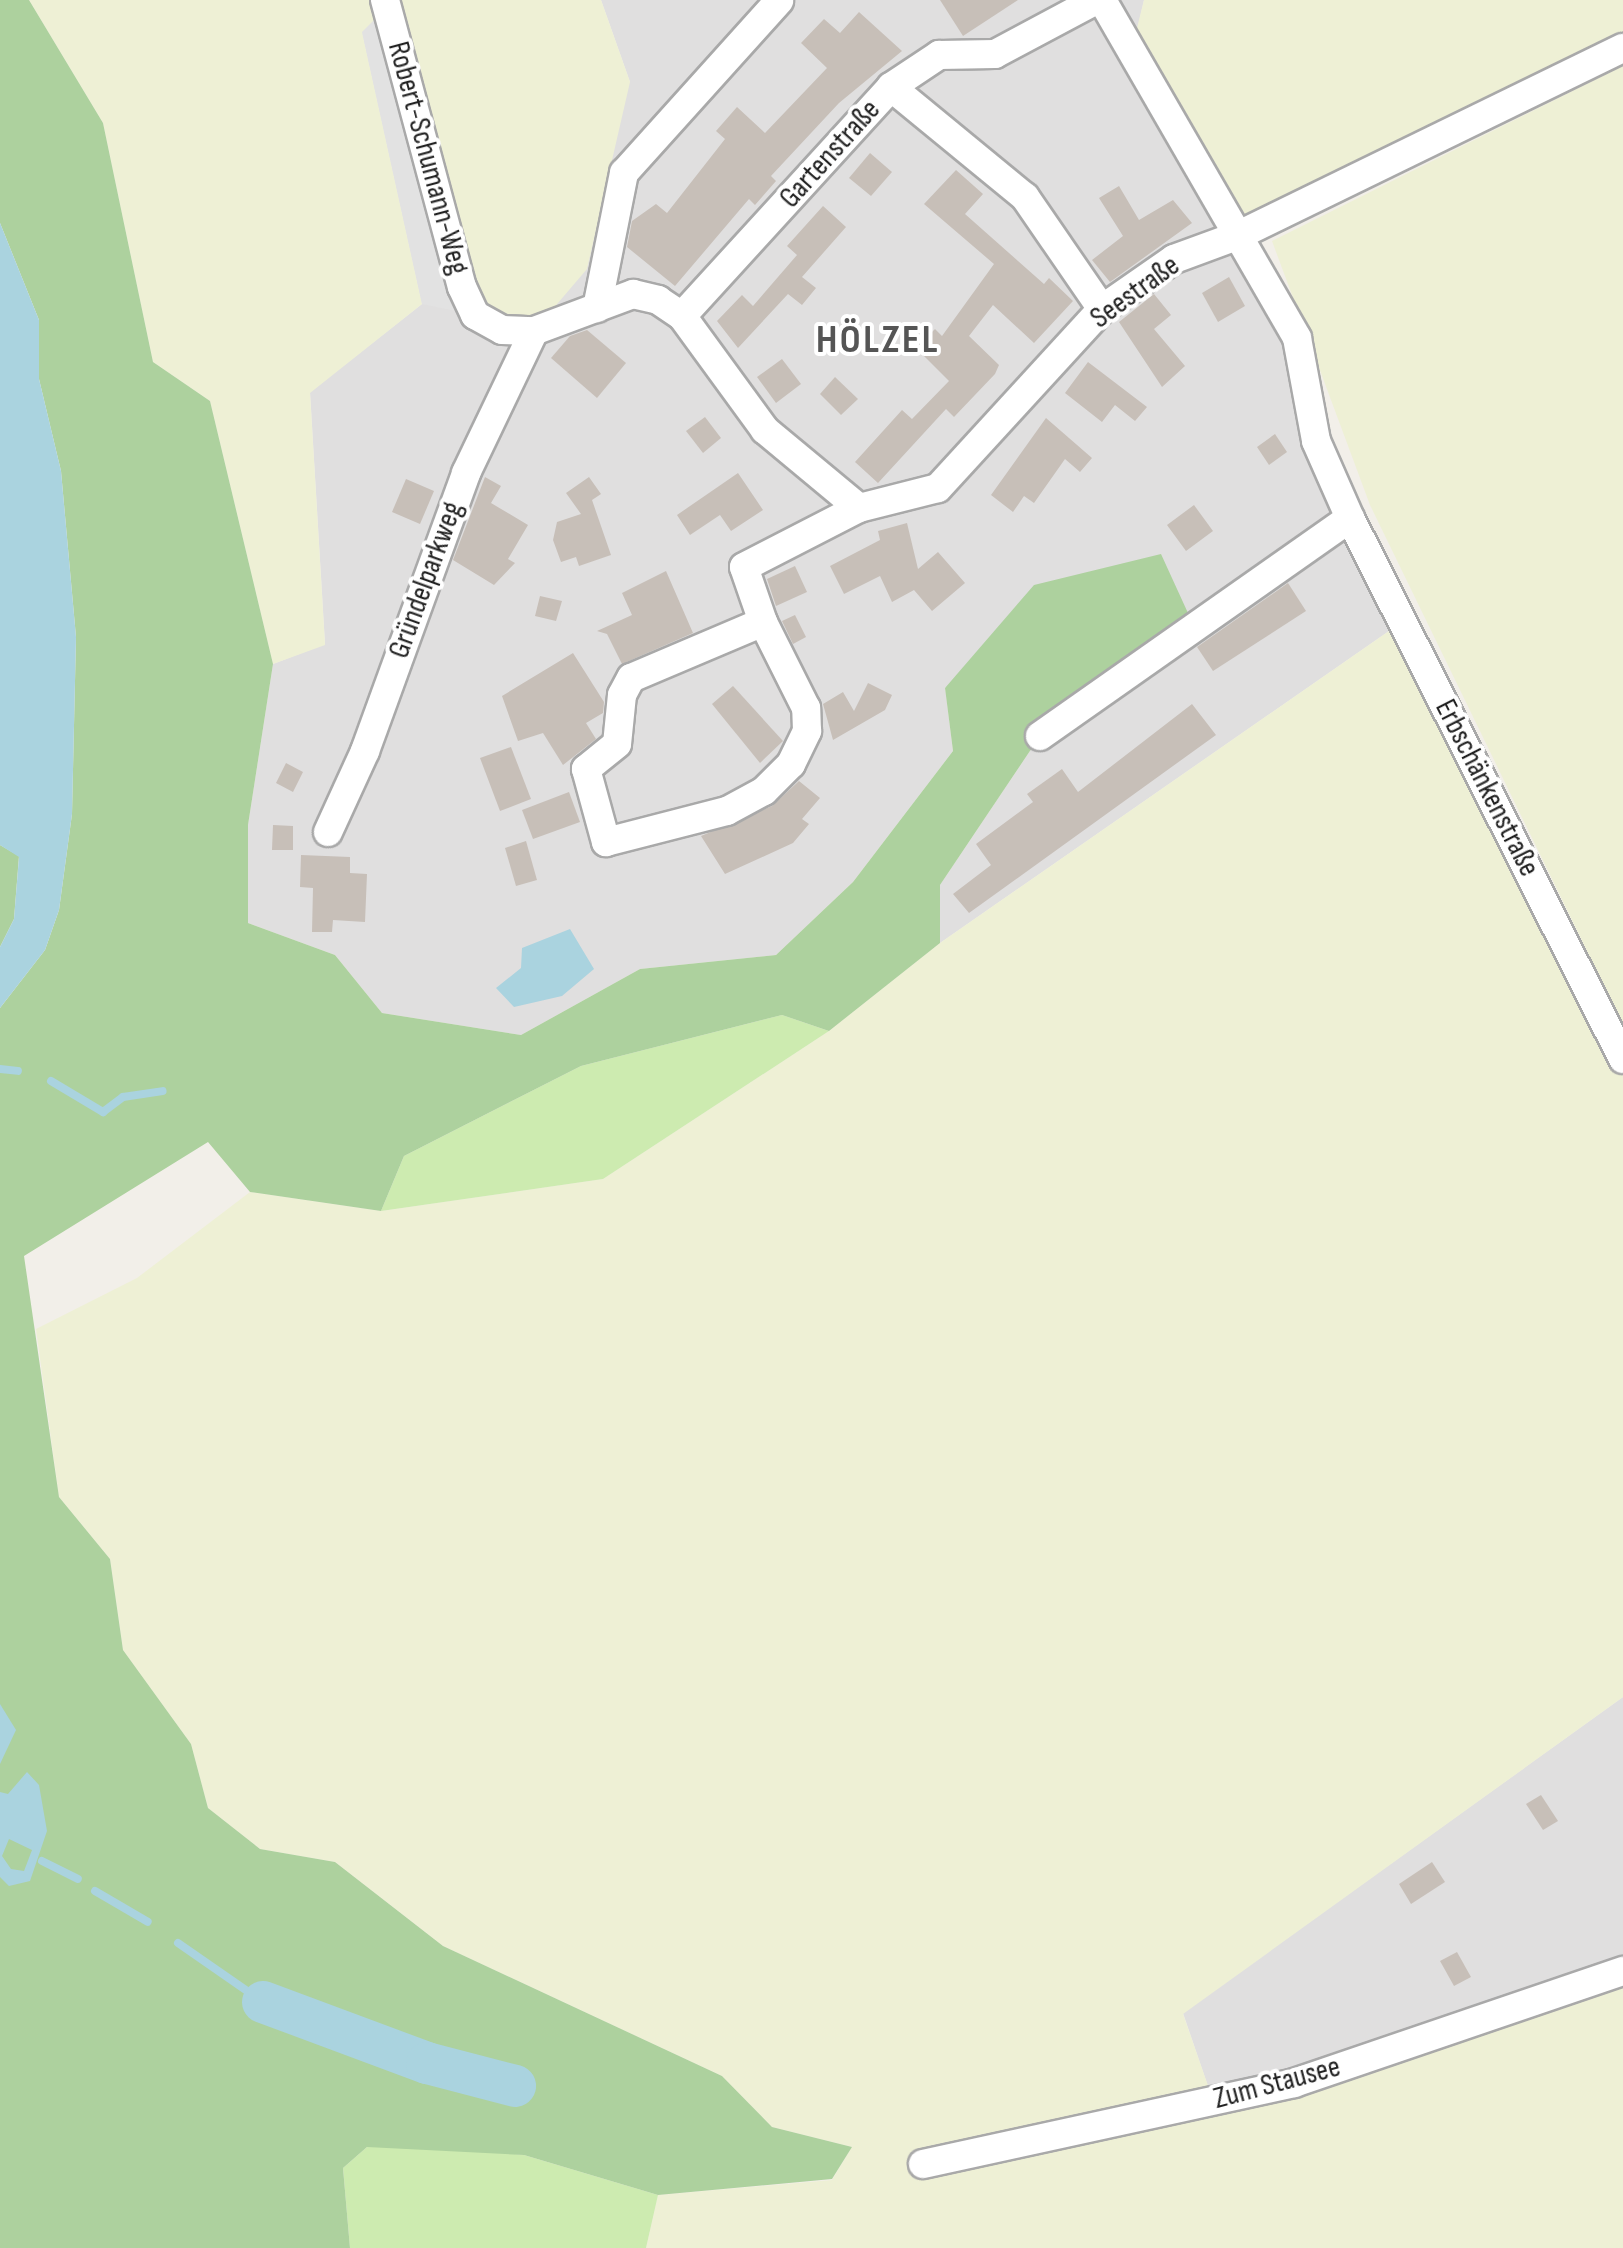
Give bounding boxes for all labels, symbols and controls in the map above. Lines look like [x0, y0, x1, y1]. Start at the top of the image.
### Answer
street label: Robert-Schumann-Weg [380, 38, 476, 278]
street label: Gartenstraße [772, 92, 888, 216]
street label: Seestraße [1083, 248, 1187, 336]
district label: HÖLZEL [816, 316, 940, 364]
street label: Gründelparkweg [381, 497, 471, 663]
street label: Erbschänkenstraße [1427, 694, 1547, 882]
street label: Zum Stausee [1210, 2049, 1344, 2117]

